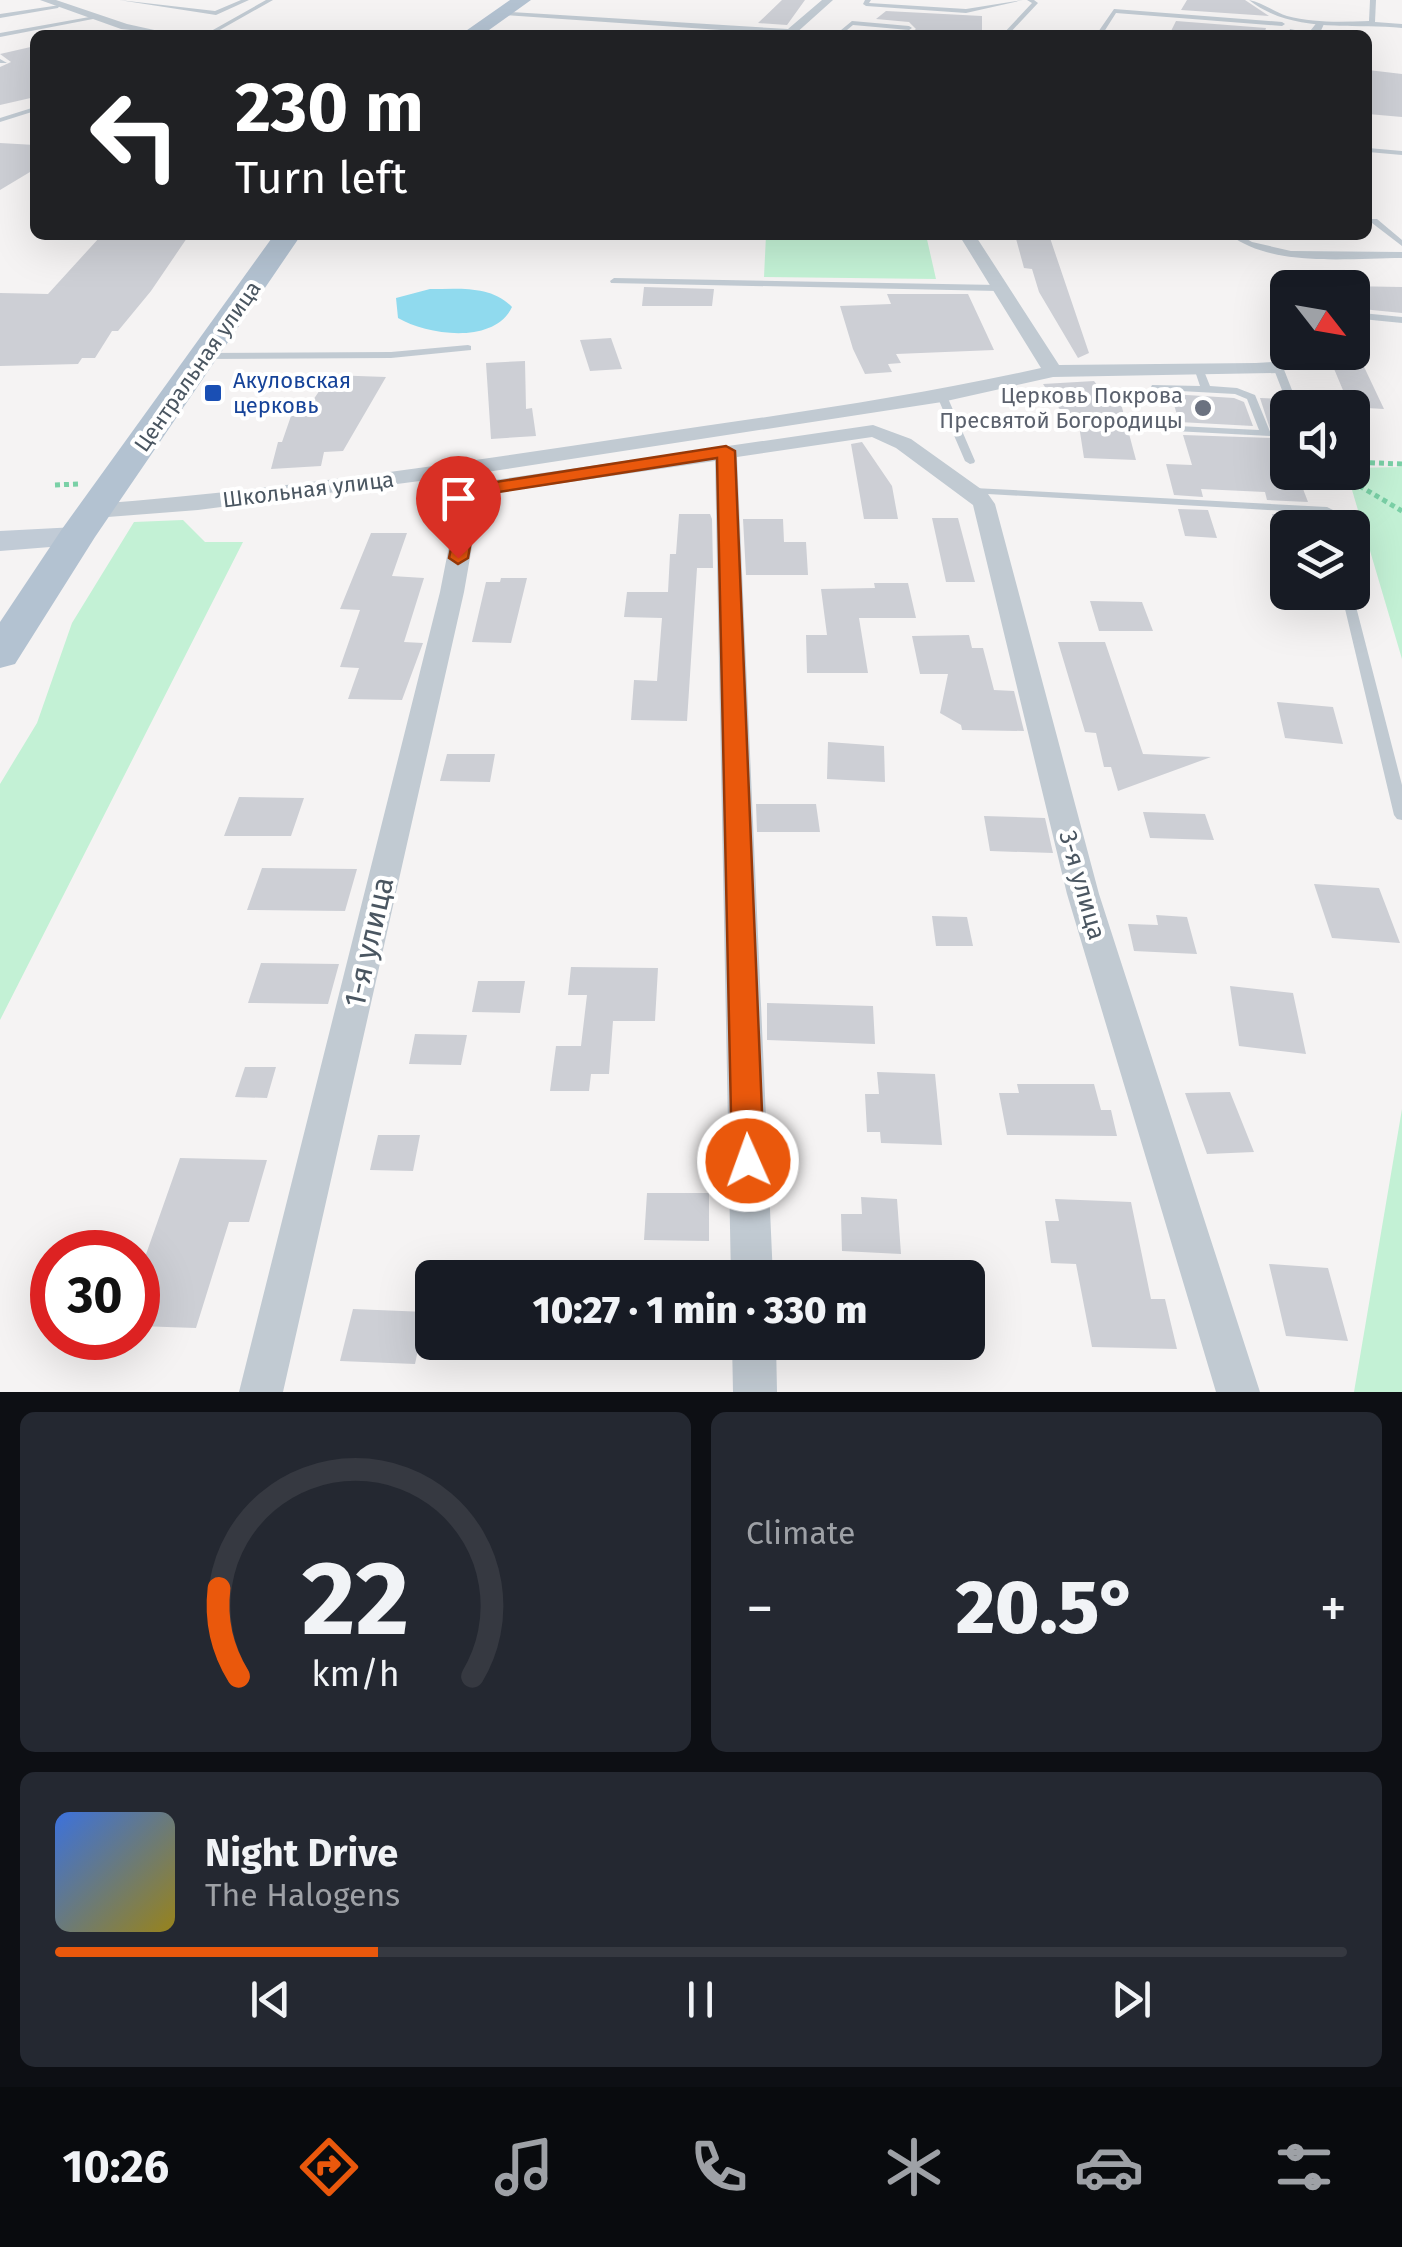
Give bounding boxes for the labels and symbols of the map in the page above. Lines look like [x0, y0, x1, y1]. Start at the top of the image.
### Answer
north arrow [1270, 270, 1370, 370]
street label: Центральная улица [128, 276, 267, 457]
place label: Акуловская церковь [233, 367, 351, 419]
marker: Акуловская церковь [202, 382, 224, 404]
place label: Церковь Покрова Пресвятой Богородицы [939, 382, 1183, 434]
marker: Церковь Покрова Пресвятой Богородицы [1192, 397, 1214, 419]
pin [416, 456, 501, 559]
street label: Школьная улица [221, 466, 395, 513]
street label: 3-я улица [1052, 827, 1112, 943]
street label: 1-я улица [337, 873, 401, 1011]
position arrow [696, 1109, 800, 1213]
speed limit sign: 30 [30, 1230, 160, 1360]

